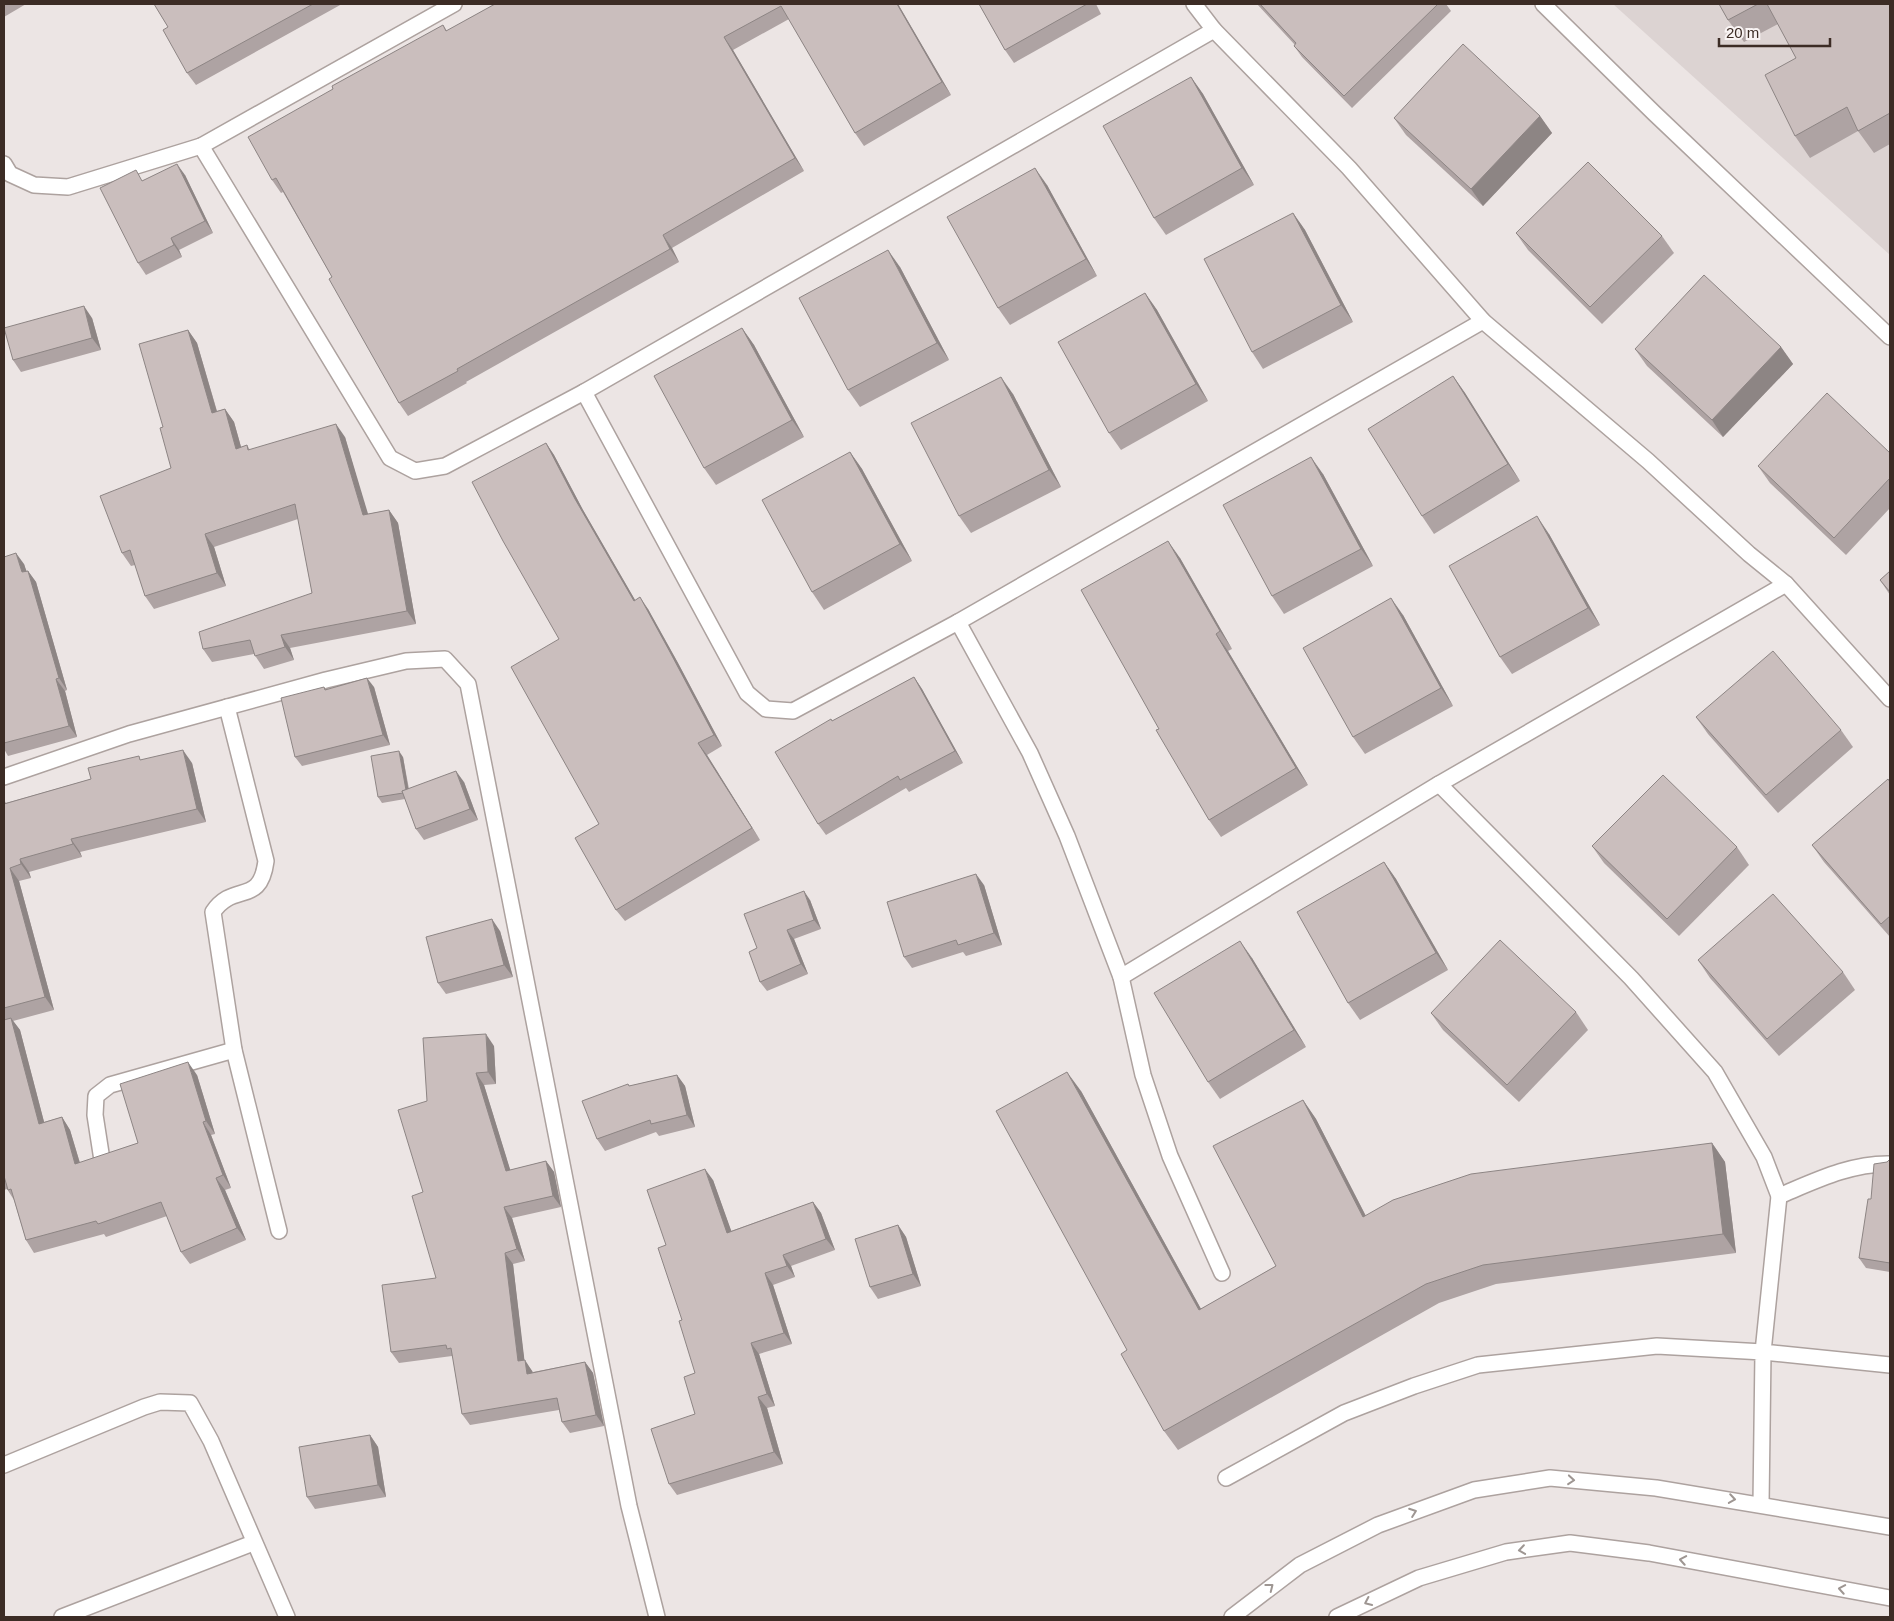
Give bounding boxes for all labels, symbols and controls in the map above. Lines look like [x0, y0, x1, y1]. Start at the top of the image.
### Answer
scale bar [1719, 15, 1830, 47]
text: 20 m [1726, 24, 1759, 41]
one-way arrow [1567, 1474, 1575, 1485]
one-way arrow [1728, 1494, 1737, 1504]
one-way arrow [1408, 1508, 1417, 1518]
one-way arrow [1517, 1544, 1525, 1555]
one-way arrow [1678, 1555, 1687, 1565]
one-way arrow [1838, 1584, 1847, 1595]
one-way arrow [1264, 1585, 1273, 1593]
one-way arrow [1364, 1595, 1373, 1606]

